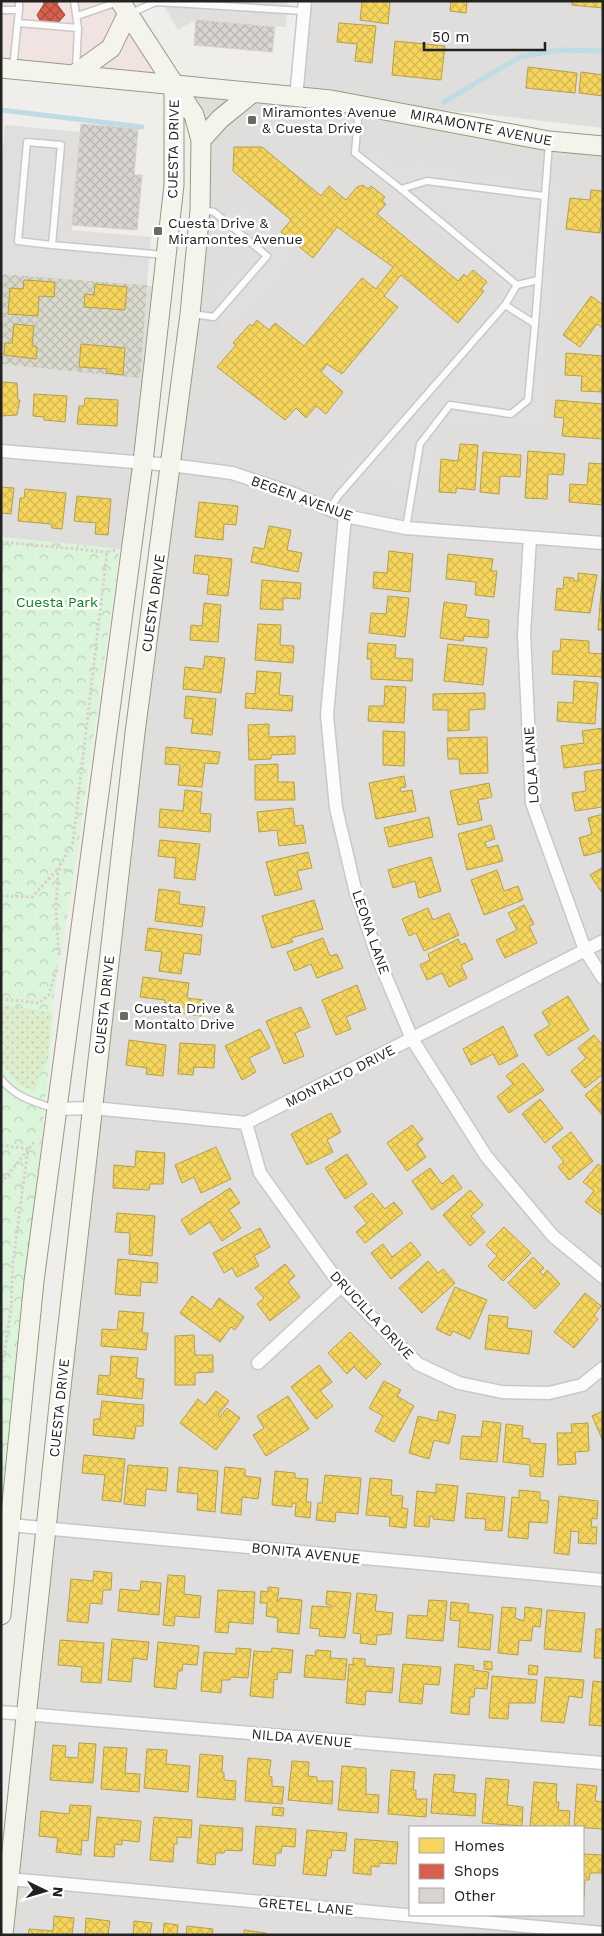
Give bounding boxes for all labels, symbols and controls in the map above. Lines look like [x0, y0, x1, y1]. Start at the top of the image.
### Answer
scale bar [424, 20, 545, 52]
text: 50 m [432, 28, 469, 46]
street label: CUESTA DRIVE [164, 99, 182, 199]
place label: Miramontes Avenue & Cuesta Drive [262, 104, 396, 136]
street label: MIRAMONTE AVENUE [409, 105, 554, 149]
marker: Miramontes Avenue & Cuesta Drive [246, 114, 258, 126]
place label: Cuesta Drive & Miramontes Avenue [168, 215, 302, 247]
marker: Cuesta Drive & Miramontes Avenue [152, 225, 164, 237]
street label: BEGEN AVENUE [249, 472, 355, 524]
street label: CUESTA DRIVE [138, 553, 168, 653]
park label: Cuesta Park [16, 594, 98, 610]
street label: LOLA LANE [520, 726, 542, 804]
street label: LEONA LANE [349, 888, 393, 976]
street label: CUESTA DRIVE [91, 955, 117, 1055]
place label: Cuesta Drive & Montalto Drive [134, 1000, 235, 1032]
marker: Cuesta Drive & Montalto Drive [118, 1010, 130, 1022]
street label: MONTALTO DRIVE [283, 1041, 397, 1111]
street label: DRUCILLA DRIVE [327, 1268, 417, 1362]
street label: CUESTA DRIVE [46, 1358, 72, 1458]
street label: BONITA AVENUE [251, 1539, 361, 1567]
street label: NILDA AVENUE [251, 1726, 353, 1750]
legend [409, 1826, 584, 1916]
text: Homes [454, 1837, 505, 1855]
text: Shops [454, 1862, 499, 1880]
north arrow [20, 1866, 70, 1916]
text: N [50, 1886, 66, 1898]
text: Other [454, 1887, 496, 1905]
street label: GRETEL LANE [258, 1894, 354, 1918]

